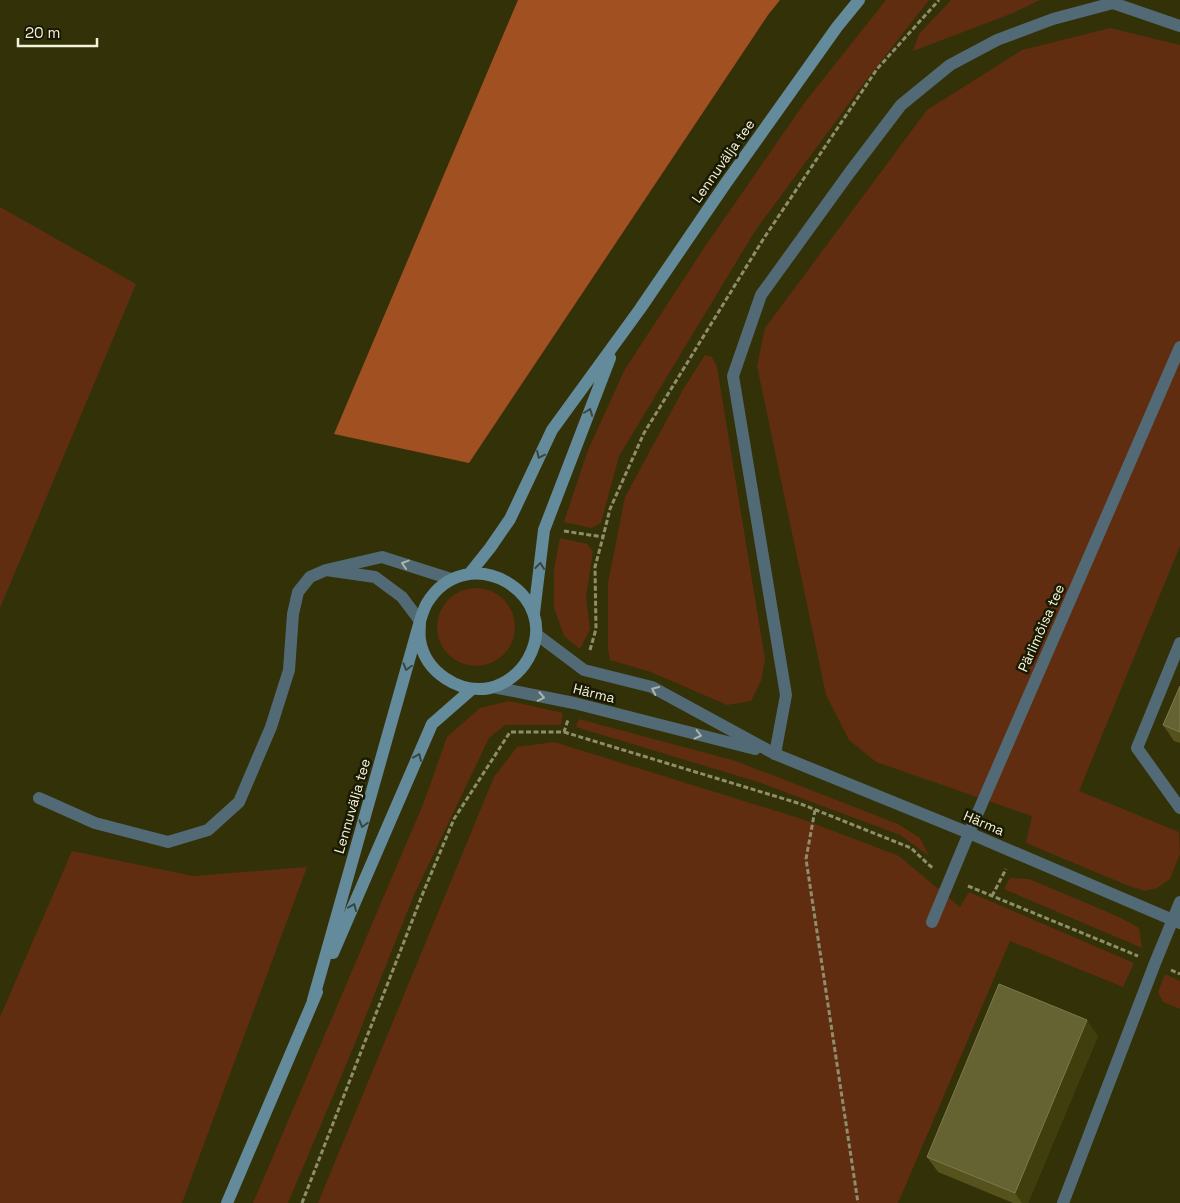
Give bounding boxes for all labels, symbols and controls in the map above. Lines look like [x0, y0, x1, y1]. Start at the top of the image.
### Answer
scale bar [18, 15, 96, 47]
text: 20 m [25, 23, 60, 42]
street label: Lennuvälja tee [687, 116, 759, 206]
one-way arrow [583, 408, 593, 417]
one-way arrow [536, 450, 546, 459]
one-way arrow [401, 560, 409, 570]
one-way arrow [534, 562, 544, 570]
street label: Pärlimõisa tee [1014, 581, 1068, 675]
one-way arrow [402, 663, 412, 671]
street label: Härma [571, 679, 617, 707]
one-way arrow [651, 685, 660, 696]
one-way arrow [536, 691, 545, 701]
one-way arrow [694, 729, 703, 740]
one-way arrow [411, 753, 422, 762]
street label: Lennuvälja tee [330, 756, 374, 856]
street label: Härma [961, 806, 1007, 840]
one-way arrow [358, 819, 368, 827]
one-way arrow [347, 903, 358, 912]

